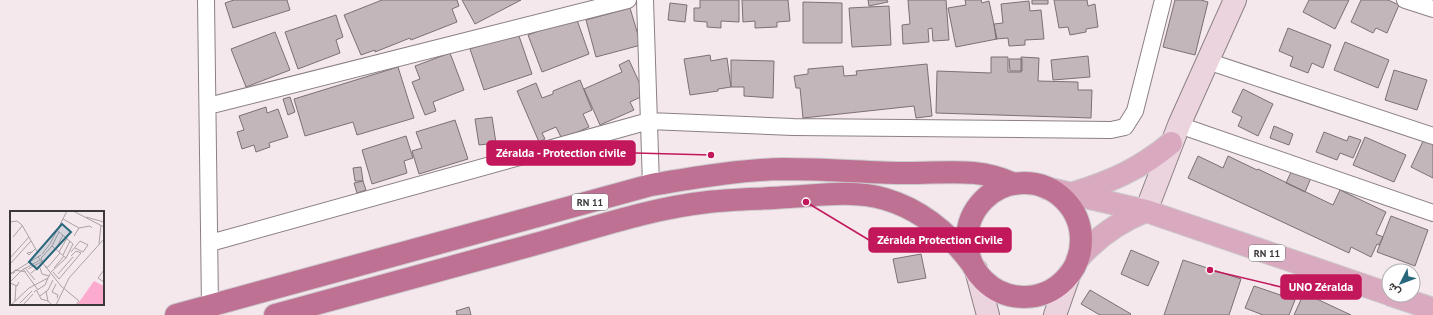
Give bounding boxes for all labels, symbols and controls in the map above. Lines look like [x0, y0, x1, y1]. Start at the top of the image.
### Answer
callout: Zéralda - Protection civile [487, 141, 635, 165]
text: Zéralda - Protection civile [496, 145, 626, 160]
road number: RN 11 [572, 194, 608, 210]
inset map [10, 211, 104, 305]
callout: Zéralda Protection Civile [869, 228, 1011, 252]
text: Zéralda Protection Civile [877, 232, 1003, 247]
road number: RN 11 [1249, 245, 1285, 261]
north arrow [1381, 263, 1421, 303]
callout: UNO Zéralda [1281, 275, 1361, 299]
text: UNO Zéralda [1289, 279, 1353, 294]
text: ش [1384, 280, 1403, 299]

